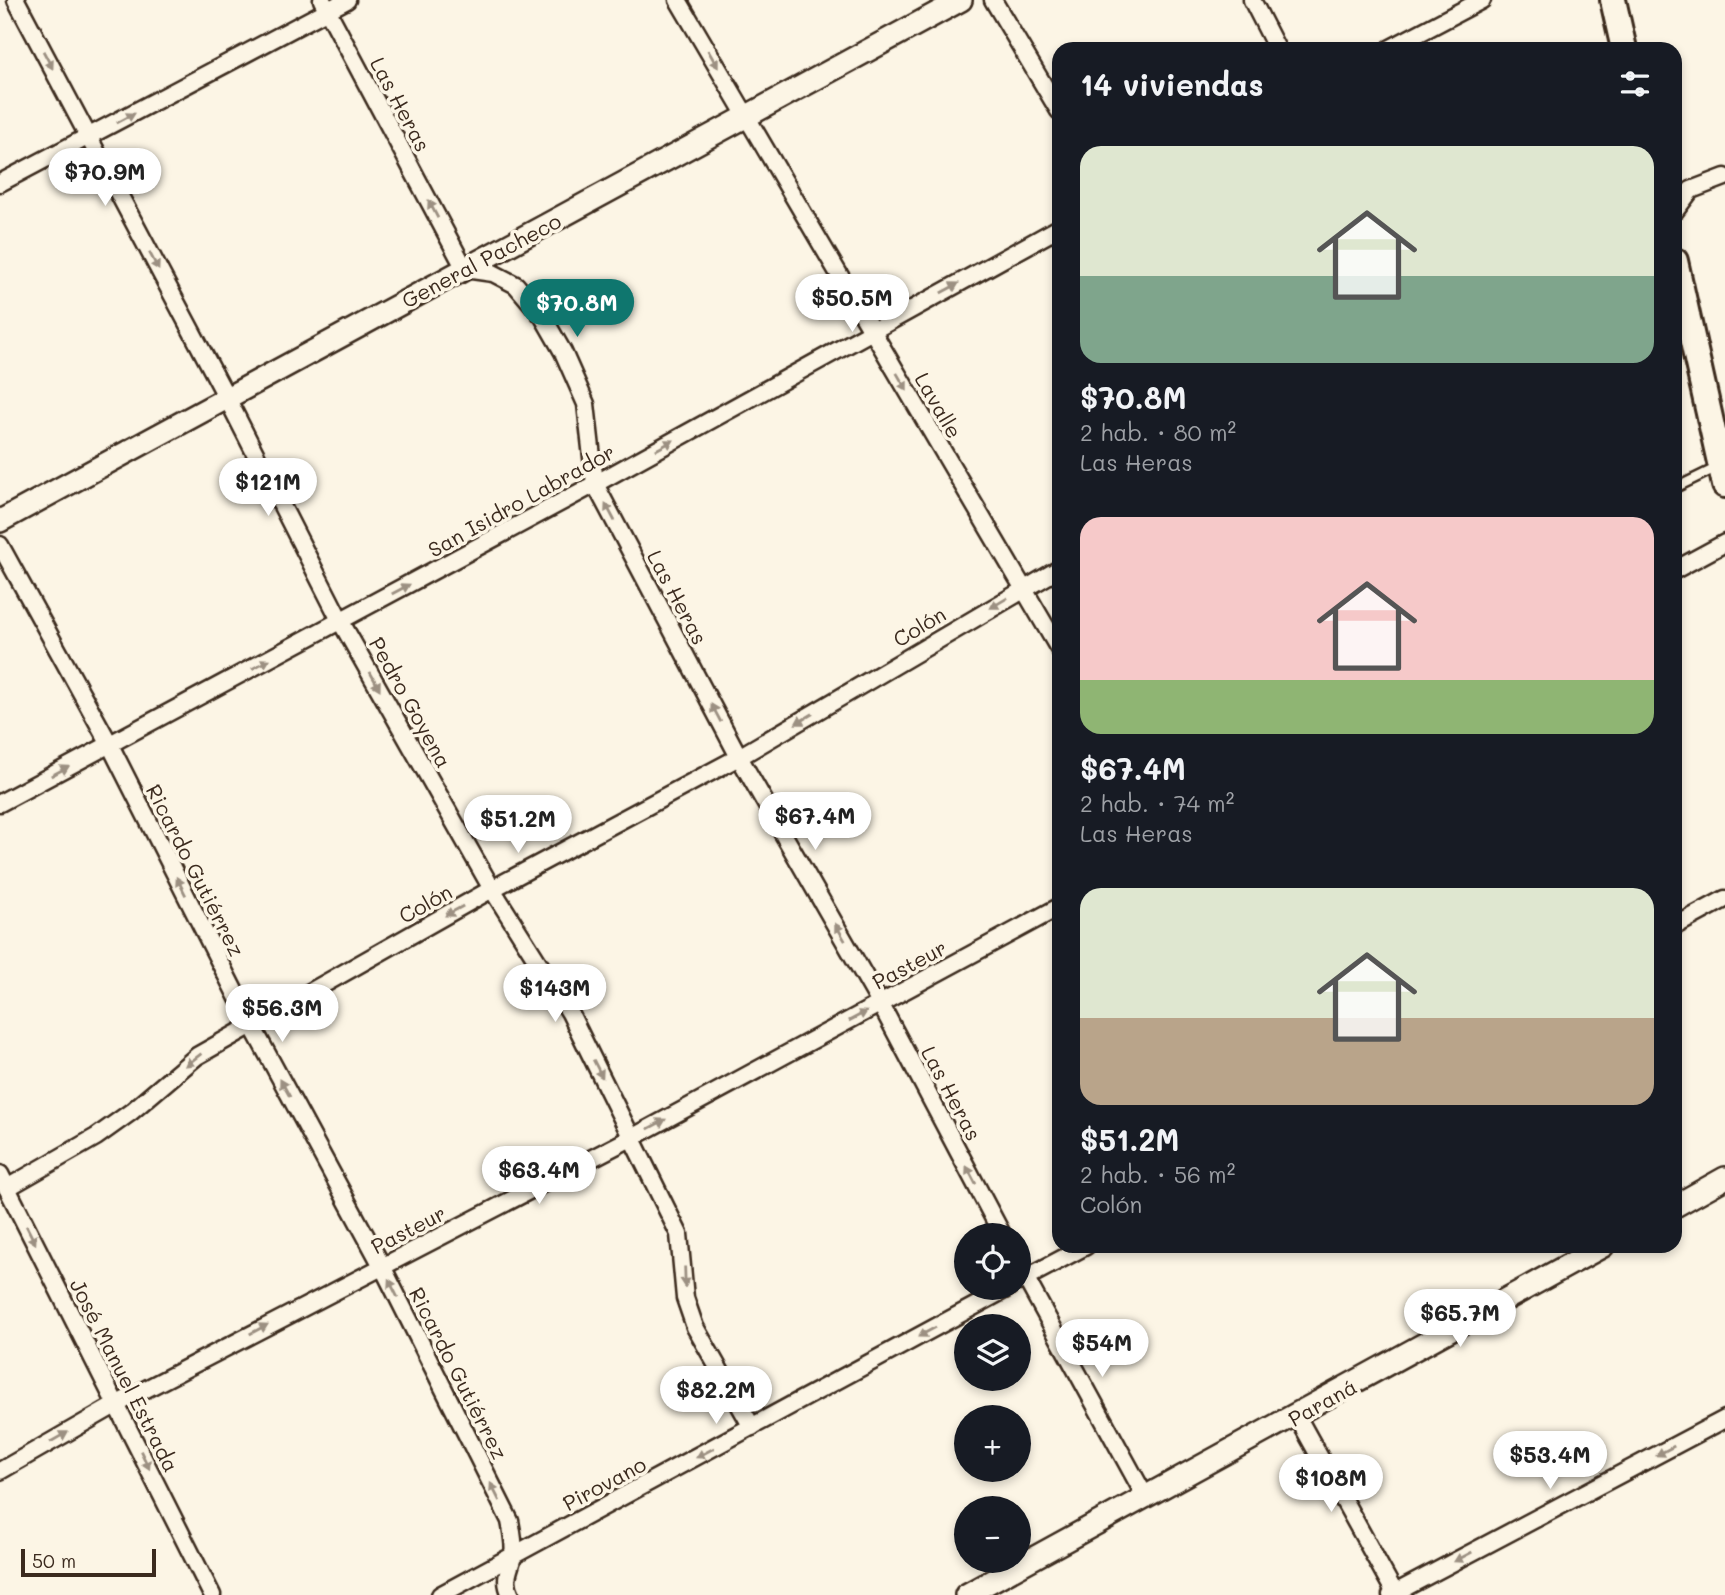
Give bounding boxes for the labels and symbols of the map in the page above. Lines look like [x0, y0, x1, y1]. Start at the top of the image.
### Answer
one-way arrow [706, 49, 719, 68]
one-way arrow [41, 51, 53, 71]
street label: Las Heras [365, 52, 437, 156]
one-way arrow [116, 112, 136, 124]
pin: $70.9M [48, 148, 162, 208]
one-way arrow [427, 199, 438, 219]
street label: General Pacheco [397, 207, 565, 313]
one-way arrow [149, 251, 160, 271]
pin: $50.5M [795, 274, 909, 334]
pin: $70.8M [520, 280, 634, 339]
one-way arrow [941, 282, 960, 294]
street label: Lavalle [909, 367, 969, 443]
one-way arrow [896, 373, 908, 392]
street label: San Isidro Labrador [423, 437, 619, 563]
one-way arrow [656, 439, 675, 451]
pin: $121M [219, 458, 317, 518]
one-way arrow [604, 501, 616, 521]
street label: Las Heras [642, 545, 714, 649]
one-way arrow [391, 583, 411, 595]
one-way arrow [990, 597, 1009, 609]
street label: Colón [888, 600, 950, 652]
street label: Pedro Goyena [364, 632, 458, 772]
one-way arrow [251, 659, 271, 670]
one-way arrow [369, 672, 381, 691]
one-way arrow [710, 703, 722, 723]
one-way arrow [794, 713, 813, 725]
one-way arrow [51, 766, 71, 778]
street label: Ricardo Gutiérrez [141, 779, 251, 961]
pin: $67.4M [758, 792, 872, 852]
pin: $51.2M [461, 796, 575, 855]
one-way arrow [175, 876, 186, 896]
street label: Colón [394, 877, 456, 929]
one-way arrow [444, 905, 464, 917]
one-way arrow [833, 923, 846, 942]
street label: Pasteur [867, 933, 951, 995]
pin: $143M [506, 964, 604, 1024]
pin: $56.3M [225, 984, 339, 1044]
one-way arrow [848, 1010, 867, 1022]
street label: Las Heras [916, 1041, 988, 1145]
one-way arrow [184, 1052, 202, 1067]
one-way arrow [593, 1059, 604, 1079]
one-way arrow [279, 1078, 291, 1098]
one-way arrow [648, 1118, 667, 1130]
pin: $63.4M [482, 1146, 596, 1206]
one-way arrow [966, 1165, 977, 1185]
street label: Pasteur [366, 1199, 450, 1259]
one-way arrow [25, 1225, 36, 1245]
one-way arrow [679, 1267, 690, 1289]
street label: José Manuel Estrada [65, 1274, 185, 1476]
one-way arrow [388, 1278, 400, 1298]
street label: Ricardo Gutiérrez [404, 1282, 514, 1464]
pin: $65.7M [1403, 1290, 1517, 1349]
pin: $54M [1061, 1320, 1143, 1379]
one-way arrow [249, 1324, 269, 1335]
one-way arrow [917, 1326, 936, 1338]
pin: $82.2M [659, 1366, 773, 1426]
street label: Paraná [1283, 1372, 1361, 1432]
one-way arrow [49, 1431, 69, 1443]
pin: $53.4M [1493, 1432, 1607, 1491]
one-way arrow [1654, 1445, 1674, 1457]
one-way arrow [695, 1447, 715, 1458]
one-way arrow [139, 1450, 150, 1470]
street label: Pirovano [558, 1450, 650, 1516]
pin: $108M [1282, 1454, 1380, 1514]
one-way arrow [490, 1482, 501, 1502]
scale bar [21, 1546, 156, 1578]
one-way arrow [1453, 1551, 1473, 1563]

